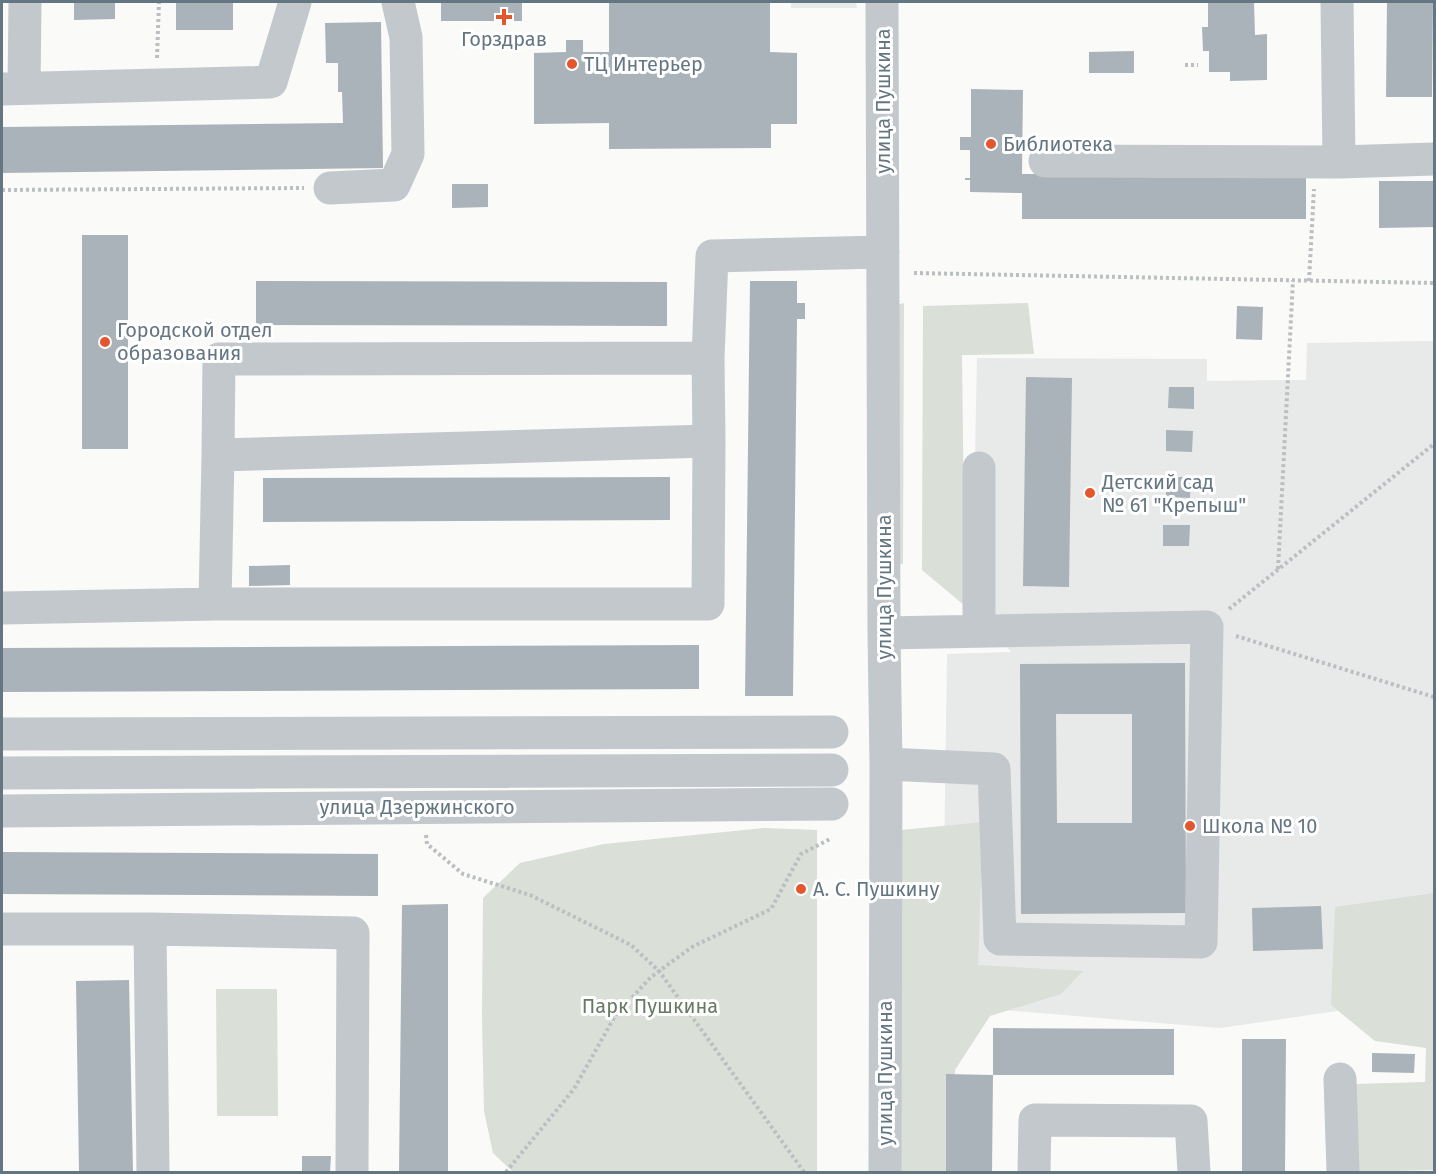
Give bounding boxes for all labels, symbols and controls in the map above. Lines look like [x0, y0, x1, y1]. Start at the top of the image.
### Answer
marker: Горздрав [497, 10, 511, 24]
place label: Горздрав [461, 27, 547, 51]
street label: улица Пушкина [871, 28, 895, 174]
place label: ТЦ Интерьер [584, 52, 703, 76]
marker: ТЦ Интерьер [565, 57, 579, 71]
place label: Библиотека [1003, 132, 1113, 156]
marker: Библиотека [984, 137, 998, 151]
place label: Городской отдел образования [117, 318, 273, 365]
marker: Городской отдел образования [98, 335, 112, 349]
place label: Детский сад № 61 "Крепыш" [1101, 470, 1246, 517]
marker: Детский сад № 61 "Крепыш" [1083, 486, 1097, 500]
street label: улица Пушкина [872, 514, 896, 660]
street label: улица Дзержинского [319, 795, 515, 819]
place label: Школа № 10 [1202, 814, 1317, 838]
marker: Школа № 10 [1183, 819, 1197, 833]
place label: А. С. Пушкину [813, 877, 939, 901]
marker: А. С. Пушкину [794, 882, 808, 896]
park label: Парк Пушкина [582, 994, 718, 1018]
street label: улица Пушкина [873, 1000, 897, 1146]

